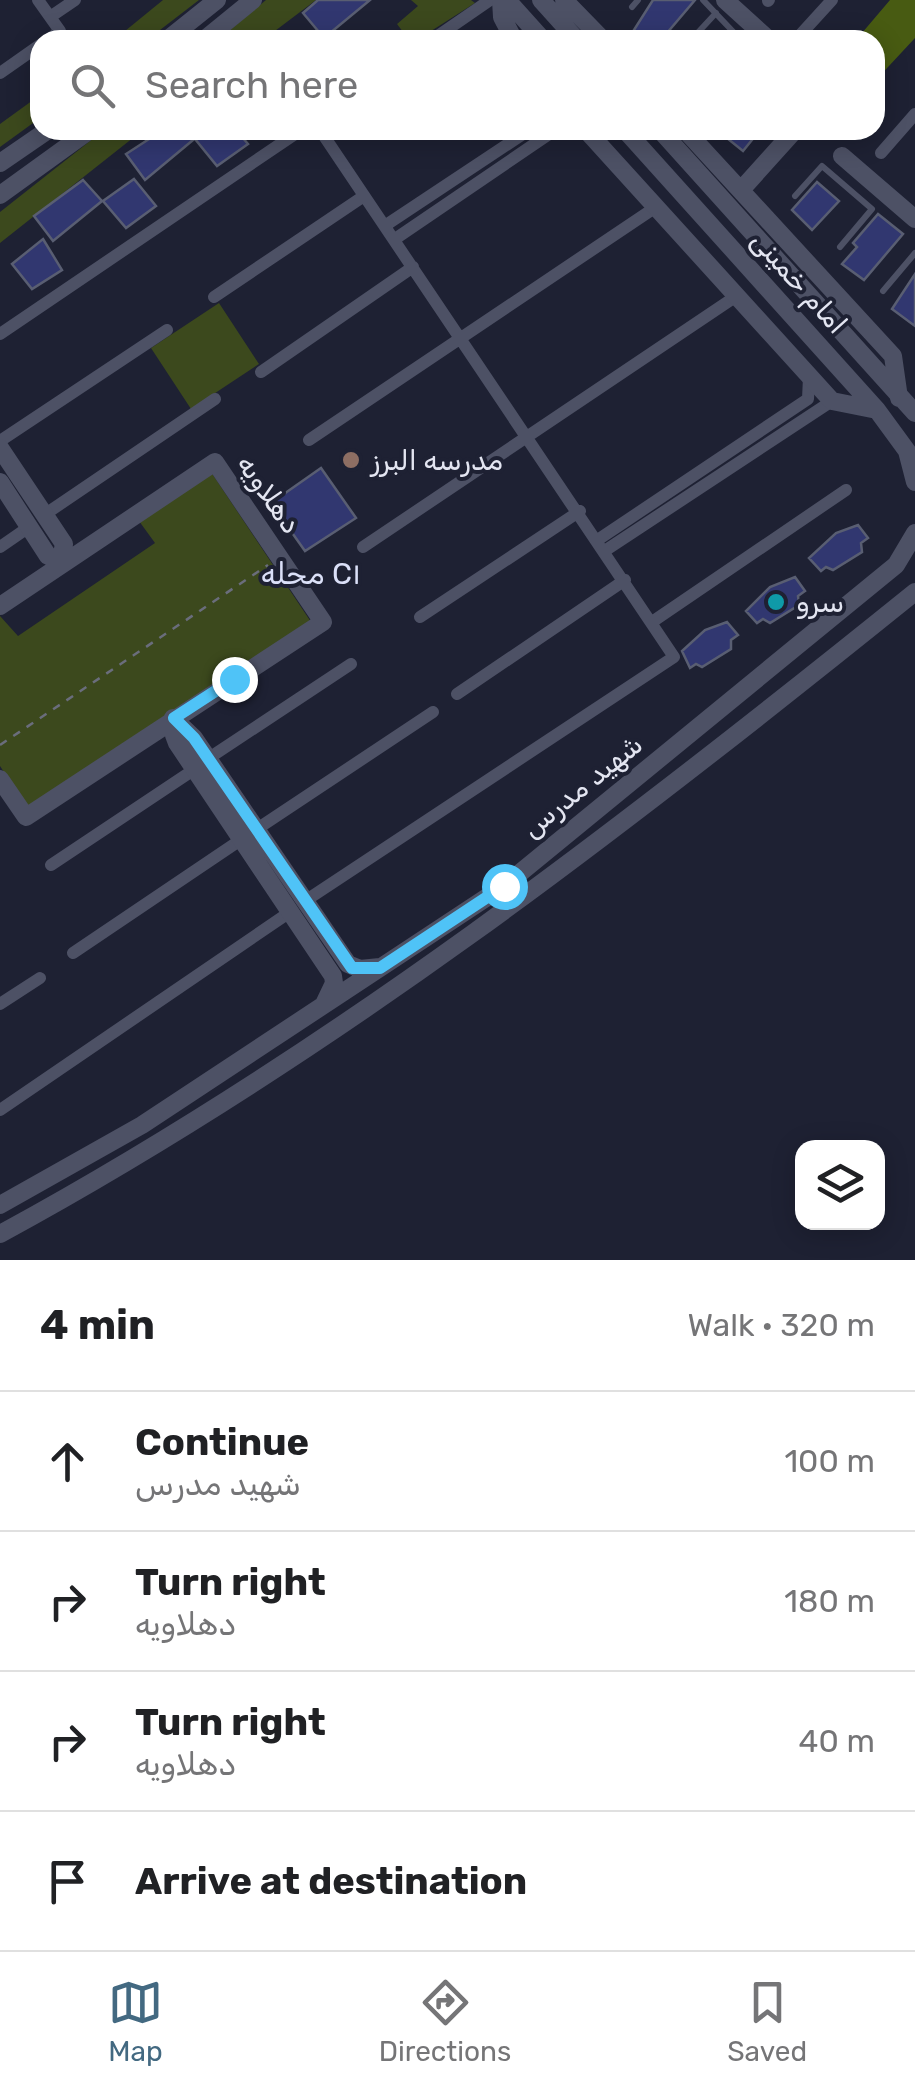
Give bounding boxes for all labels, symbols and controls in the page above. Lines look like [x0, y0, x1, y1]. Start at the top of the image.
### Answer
search box [30, 30, 885, 140]
icon: search [65, 58, 120, 113]
text: Search here [145, 62, 358, 108]
street label: امام خمینی [742, 223, 854, 342]
place label: مدرسه البرز [369, 444, 503, 477]
street label: دهلاویه [230, 448, 308, 540]
marker: مدرسه البرز [340, 449, 362, 471]
district label: محله C۱ [261, 556, 361, 592]
place label: سرو [796, 586, 844, 619]
marker: سرو [765, 591, 787, 613]
route end [212, 657, 258, 703]
street label: شهید مدرس [515, 727, 649, 845]
route start [482, 864, 528, 910]
map controls [795, 1140, 885, 1230]
button: layers [795, 1140, 885, 1230]
text: 4 min [40, 1300, 155, 1350]
text: Walk · 320 m [688, 1306, 875, 1344]
text: Continue [135, 1419, 309, 1465]
icon: ahead [40, 1434, 95, 1489]
text: 100 m [784, 1442, 875, 1480]
text: شهید مدرس [135, 1465, 301, 1503]
text: Turn right [135, 1559, 326, 1605]
icon: right [40, 1574, 95, 1629]
text: 180 m [784, 1582, 875, 1620]
text: دهلاویه [135, 1605, 236, 1643]
text: Turn right [135, 1699, 326, 1745]
icon: right [40, 1714, 95, 1769]
text: 40 m [799, 1722, 875, 1760]
text: دهلاویه [135, 1745, 236, 1783]
icon: arrive [40, 1854, 95, 1909]
text: Arrive at destination [135, 1858, 527, 1904]
tab: Map [108, 1975, 163, 2068]
tab: Directions [379, 1975, 511, 2068]
tab: Saved [727, 1975, 807, 2068]

